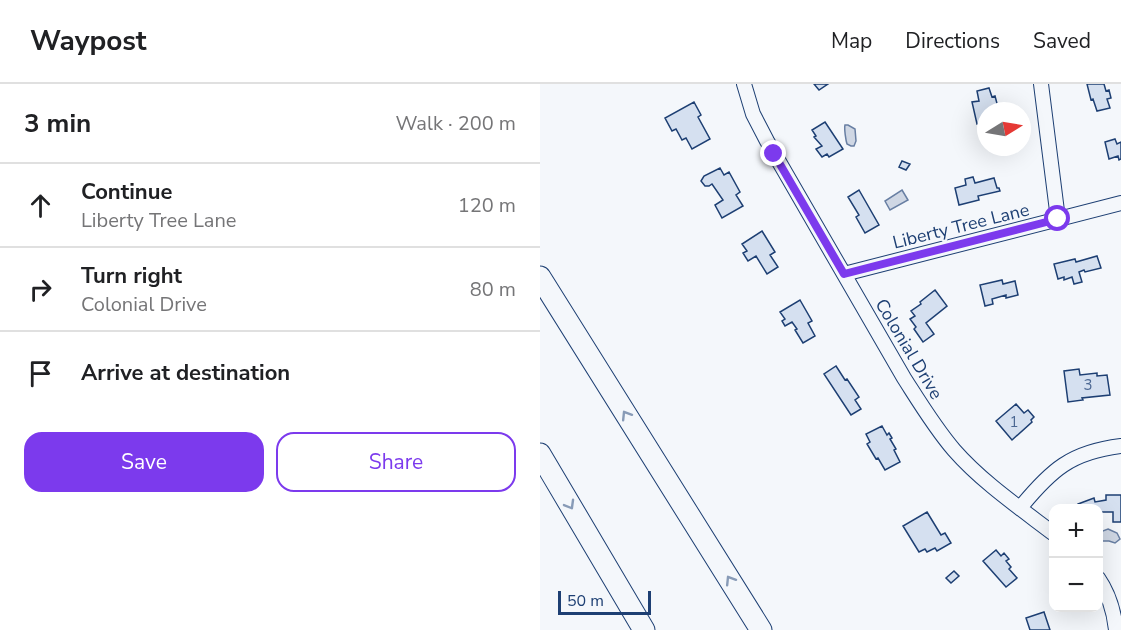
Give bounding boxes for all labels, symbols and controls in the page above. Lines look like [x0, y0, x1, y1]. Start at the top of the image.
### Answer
text: Waypost [30, 22, 147, 60]
text: Map [831, 27, 872, 55]
text: Directions [905, 27, 1000, 55]
text: Saved [1033, 27, 1091, 55]
north arrow [977, 102, 1031, 156]
text: 3 min [24, 106, 91, 141]
text: Walk · 200 m [396, 110, 516, 137]
route end [760, 140, 786, 166]
text: Continue [81, 177, 172, 207]
icon: ahead [24, 189, 57, 222]
text: 120 m [458, 192, 516, 219]
street label: Liberty Tree Lane [890, 197, 1032, 255]
route start [1044, 205, 1070, 231]
text: Liberty Tree Lane [81, 207, 236, 234]
text: Turn right [81, 261, 182, 291]
icon: right [24, 273, 57, 306]
text: 80 m [470, 276, 516, 303]
text: Colonial Drive [81, 291, 207, 318]
street label: Colonial Drive [870, 294, 948, 404]
icon: arrive [24, 357, 57, 390]
text: Arrive at destination [81, 358, 290, 388]
house number: 3 [1083, 375, 1093, 395]
one-way arrow [621, 411, 633, 421]
house number: 1 [1009, 412, 1019, 432]
button: Save [24, 432, 264, 492]
button: Share [276, 432, 516, 492]
one-way arrow [562, 499, 574, 509]
map controls [1049, 504, 1103, 612]
button: + [1049, 504, 1103, 558]
button: − [1049, 558, 1103, 612]
one-way arrow [726, 576, 737, 587]
scale bar [558, 588, 651, 616]
text: 50 m [567, 590, 604, 612]

